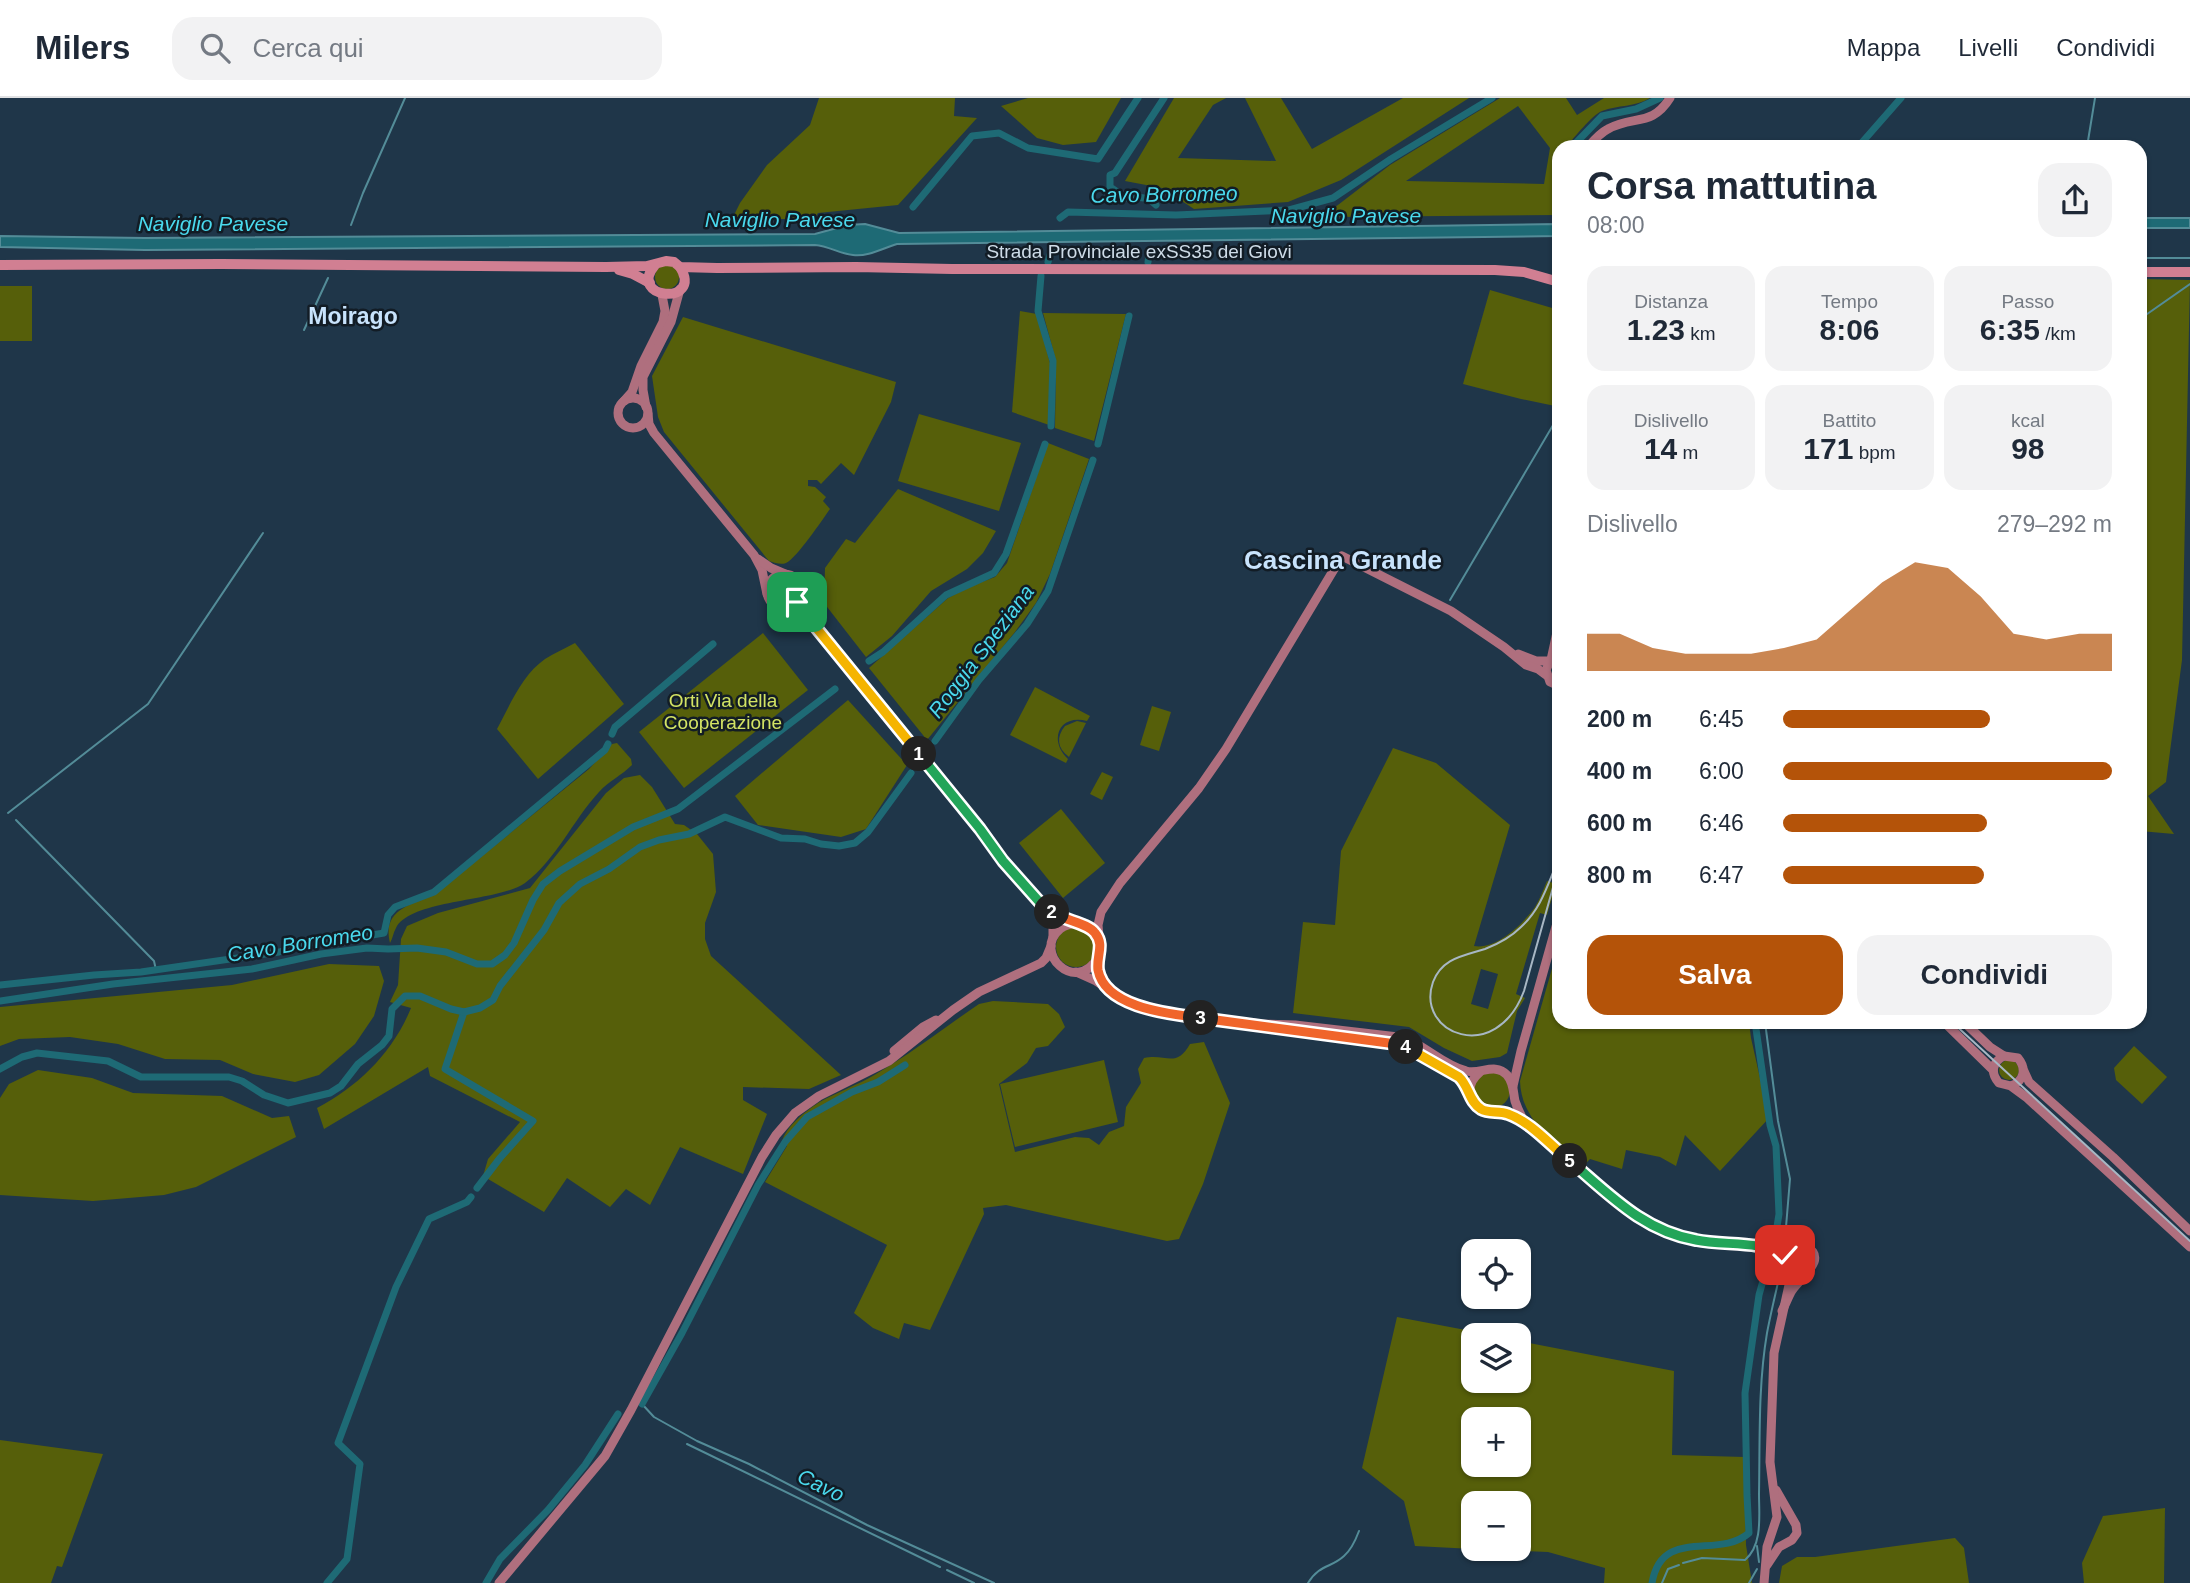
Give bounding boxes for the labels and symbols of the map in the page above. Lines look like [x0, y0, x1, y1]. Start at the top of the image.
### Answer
water label: Cavo Borromeo [1090, 181, 1238, 207]
water label: Naviglio Pavese [1271, 204, 1421, 227]
water label: Naviglio Pavese [705, 208, 855, 231]
water label: Naviglio Pavese [138, 212, 288, 235]
street label: Strada Provinciale exSS35 dei Giovi [986, 241, 1292, 262]
district label: Moirago [308, 303, 398, 329]
district label: Cascina Grande [1244, 545, 1442, 575]
pin [767, 572, 827, 632]
water label: Roggia Speziana [924, 580, 1038, 722]
park label: Orti Via della Cooperazione [664, 690, 782, 733]
pin: 1 [902, 736, 936, 772]
pin: 2 [1034, 894, 1070, 930]
water label: Cavo Borromeo [226, 920, 375, 966]
pin: 3 [1184, 1000, 1218, 1035]
pin: 4 [1388, 1030, 1424, 1065]
pin: 5 [1552, 1144, 1588, 1178]
pin [1755, 1225, 1815, 1285]
water label: Cavo [794, 1464, 848, 1506]

